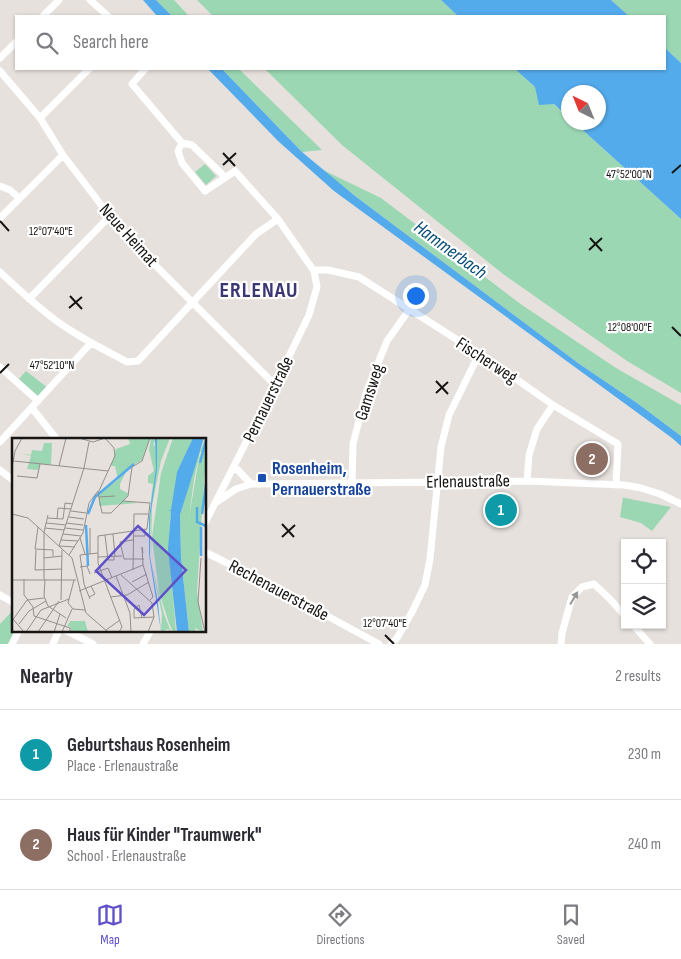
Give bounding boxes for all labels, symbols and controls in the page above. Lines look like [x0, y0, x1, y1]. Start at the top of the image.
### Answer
search box [15, 15, 666, 70]
icon: search [33, 29, 61, 57]
text: Search here [73, 31, 149, 54]
north arrow [561, 85, 606, 130]
text: 47°52'00"N [606, 167, 652, 182]
street label: Neue Heimat [95, 199, 163, 272]
water label: Hammerbach [409, 216, 491, 284]
text: 12°07'40"E [29, 224, 73, 239]
district label: ERLENAU [219, 277, 299, 304]
your location [403, 283, 429, 309]
text: 12°08'00"E [608, 320, 652, 335]
street label: Fischerweg [452, 333, 521, 388]
street label: Pernauerstraße [239, 353, 298, 446]
text: 47°52'10"N [30, 358, 74, 373]
street label: Gamsweg [350, 361, 388, 423]
inset map [12, 438, 206, 632]
pin: 2 [576, 440, 608, 478]
place label: Rosenheim, Pernauerstraße [272, 458, 371, 500]
street label: Erlenaustraße [426, 470, 510, 493]
marker: Rosenheim, Pernauerstraße [256, 472, 268, 484]
pin: 1 [485, 491, 517, 529]
map controls [621, 539, 666, 629]
button: locate [621, 539, 666, 584]
street label: Rechenauerstraße [225, 555, 332, 626]
button: layers [621, 584, 666, 629]
one-way arrow [569, 591, 578, 605]
text: 12°07'40"E [363, 616, 407, 631]
text: Nearby [20, 664, 73, 689]
text: 2 results [615, 667, 661, 686]
text: Geburtshaus Rosenheim [67, 734, 230, 757]
text: 1 [33, 745, 39, 764]
text: 230 m [628, 745, 661, 764]
text: Place · Erlenaustraße [67, 757, 179, 776]
text: Haus für Kinder "Traumwerk" [67, 824, 262, 847]
text: 2 [32, 835, 40, 854]
text: 240 m [628, 835, 661, 854]
text: School · Erlenaustraße [67, 847, 186, 866]
tab: Map [96, 901, 124, 948]
tab: Directions [316, 901, 365, 948]
tab: Saved [557, 901, 585, 948]

